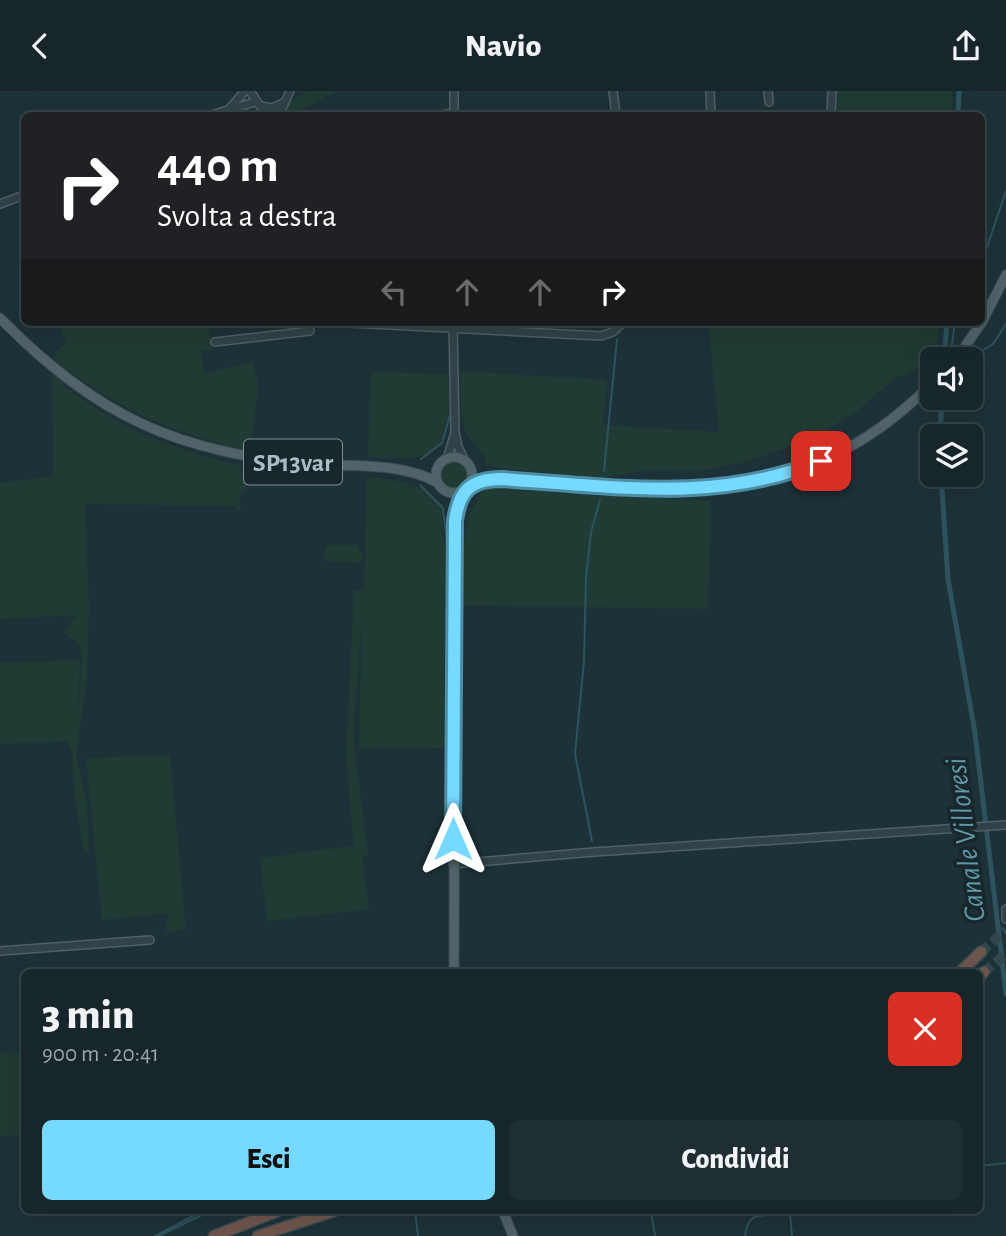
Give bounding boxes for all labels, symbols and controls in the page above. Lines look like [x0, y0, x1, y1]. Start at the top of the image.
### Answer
icon: back [21, 27, 59, 65]
icon: share [947, 27, 985, 65]
text: Navio [465, 30, 541, 62]
icon: right [42, 140, 133, 231]
text: 440 m [157, 142, 279, 191]
text: Svolta a destra [157, 200, 337, 232]
icon: left [375, 273, 413, 311]
icon: ahead [448, 273, 486, 311]
icon: ahead [521, 273, 559, 311]
icon: right [594, 273, 632, 311]
map controls [920, 347, 983, 487]
button: sound [920, 347, 983, 410]
button: layers [920, 424, 983, 487]
pin [791, 431, 851, 491]
road number: SP13var [244, 439, 342, 485]
icon: arrive [802, 442, 840, 480]
water label: Canale Villoresi [941, 756, 991, 923]
position arrow [416, 802, 490, 876]
button: close [888, 992, 962, 1066]
text: 3 min [42, 994, 134, 1036]
text: 900 m · 20:41 [42, 1043, 159, 1066]
button: Esci [42, 1120, 495, 1200]
button: Condividi [509, 1120, 962, 1200]

